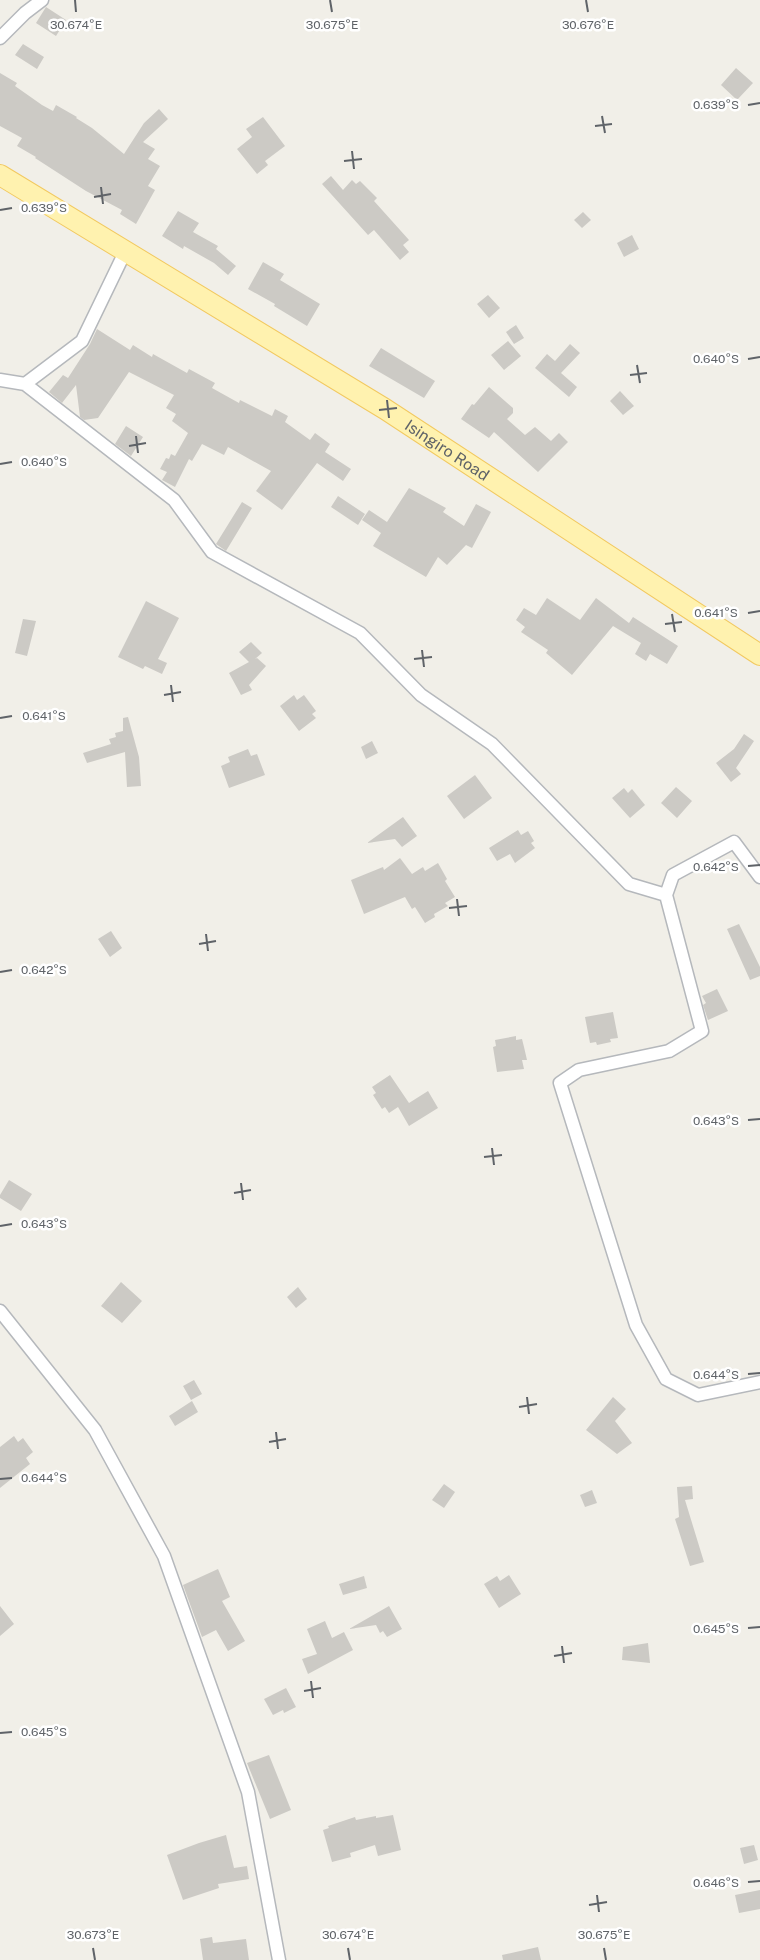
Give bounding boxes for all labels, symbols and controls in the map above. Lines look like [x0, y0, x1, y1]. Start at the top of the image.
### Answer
text: 30.674°E [50, 18, 102, 32]
text: 30.675°E [306, 18, 358, 32]
text: 30.676°E [562, 18, 614, 32]
text: 0.639°S [693, 98, 739, 112]
text: 0.639°S [21, 201, 67, 215]
text: 0.640°S [693, 352, 739, 366]
street label: Isingiro Road [401, 416, 493, 485]
text: 0.640°S [21, 455, 67, 469]
text: 0.641°S [694, 606, 738, 620]
text: 0.641°S [22, 709, 66, 723]
text: 0.642°S [693, 860, 739, 874]
text: 0.642°S [21, 963, 67, 977]
text: 0.643°S [693, 1114, 739, 1128]
text: 0.643°S [21, 1217, 67, 1231]
text: 0.644°S [693, 1368, 739, 1382]
text: 0.644°S [21, 1471, 67, 1485]
text: 0.645°S [693, 1622, 739, 1636]
text: 0.645°S [21, 1725, 67, 1739]
text: 0.646°S [693, 1876, 739, 1890]
text: 30.673°E [67, 1928, 119, 1942]
text: 30.674°E [322, 1928, 374, 1942]
text: 30.675°E [578, 1928, 630, 1942]

